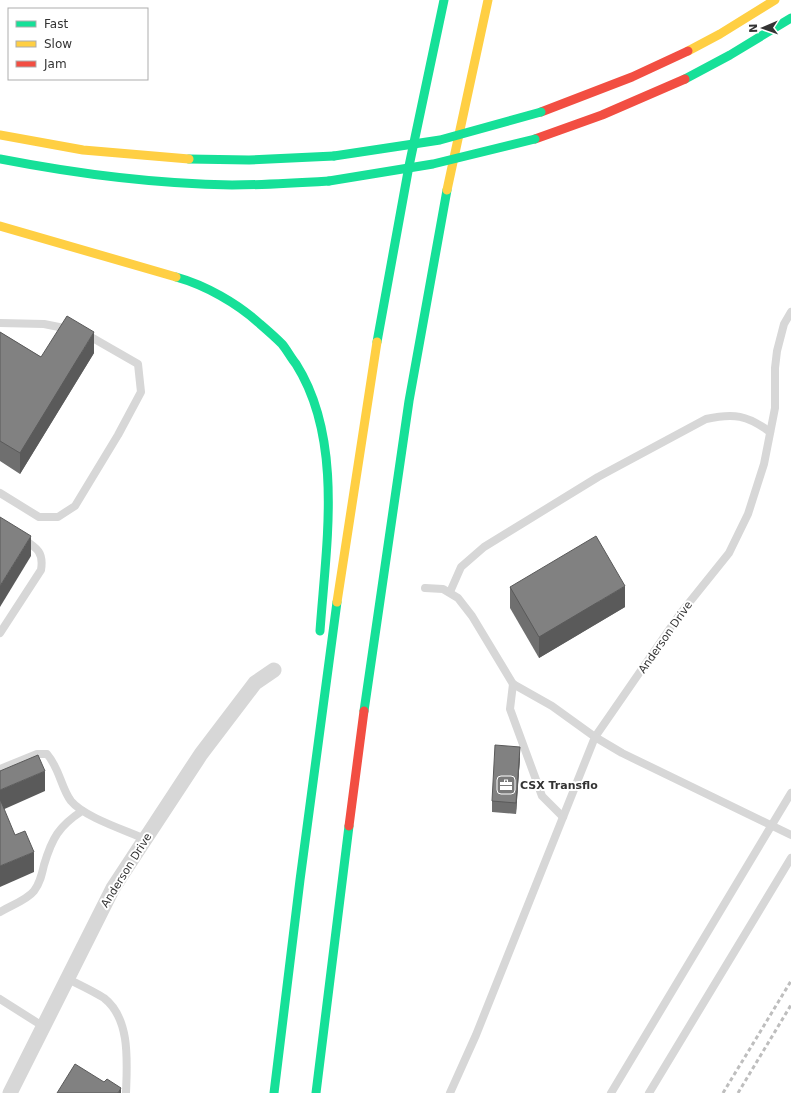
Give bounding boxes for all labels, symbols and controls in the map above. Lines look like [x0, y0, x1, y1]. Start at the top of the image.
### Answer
legend [8, 8, 148, 80]
north arrow [743, 8, 783, 48]
text: Fast [44, 17, 68, 31]
text: N [747, 23, 760, 33]
text: Slow [44, 37, 72, 51]
text: Jam [43, 57, 67, 71]
street label: Anderson Drive [636, 599, 695, 676]
office icon: CSX Transflo [495, 774, 517, 796]
place label: CSX Transflo [520, 779, 598, 792]
street label: Anderson Drive [98, 831, 155, 910]

